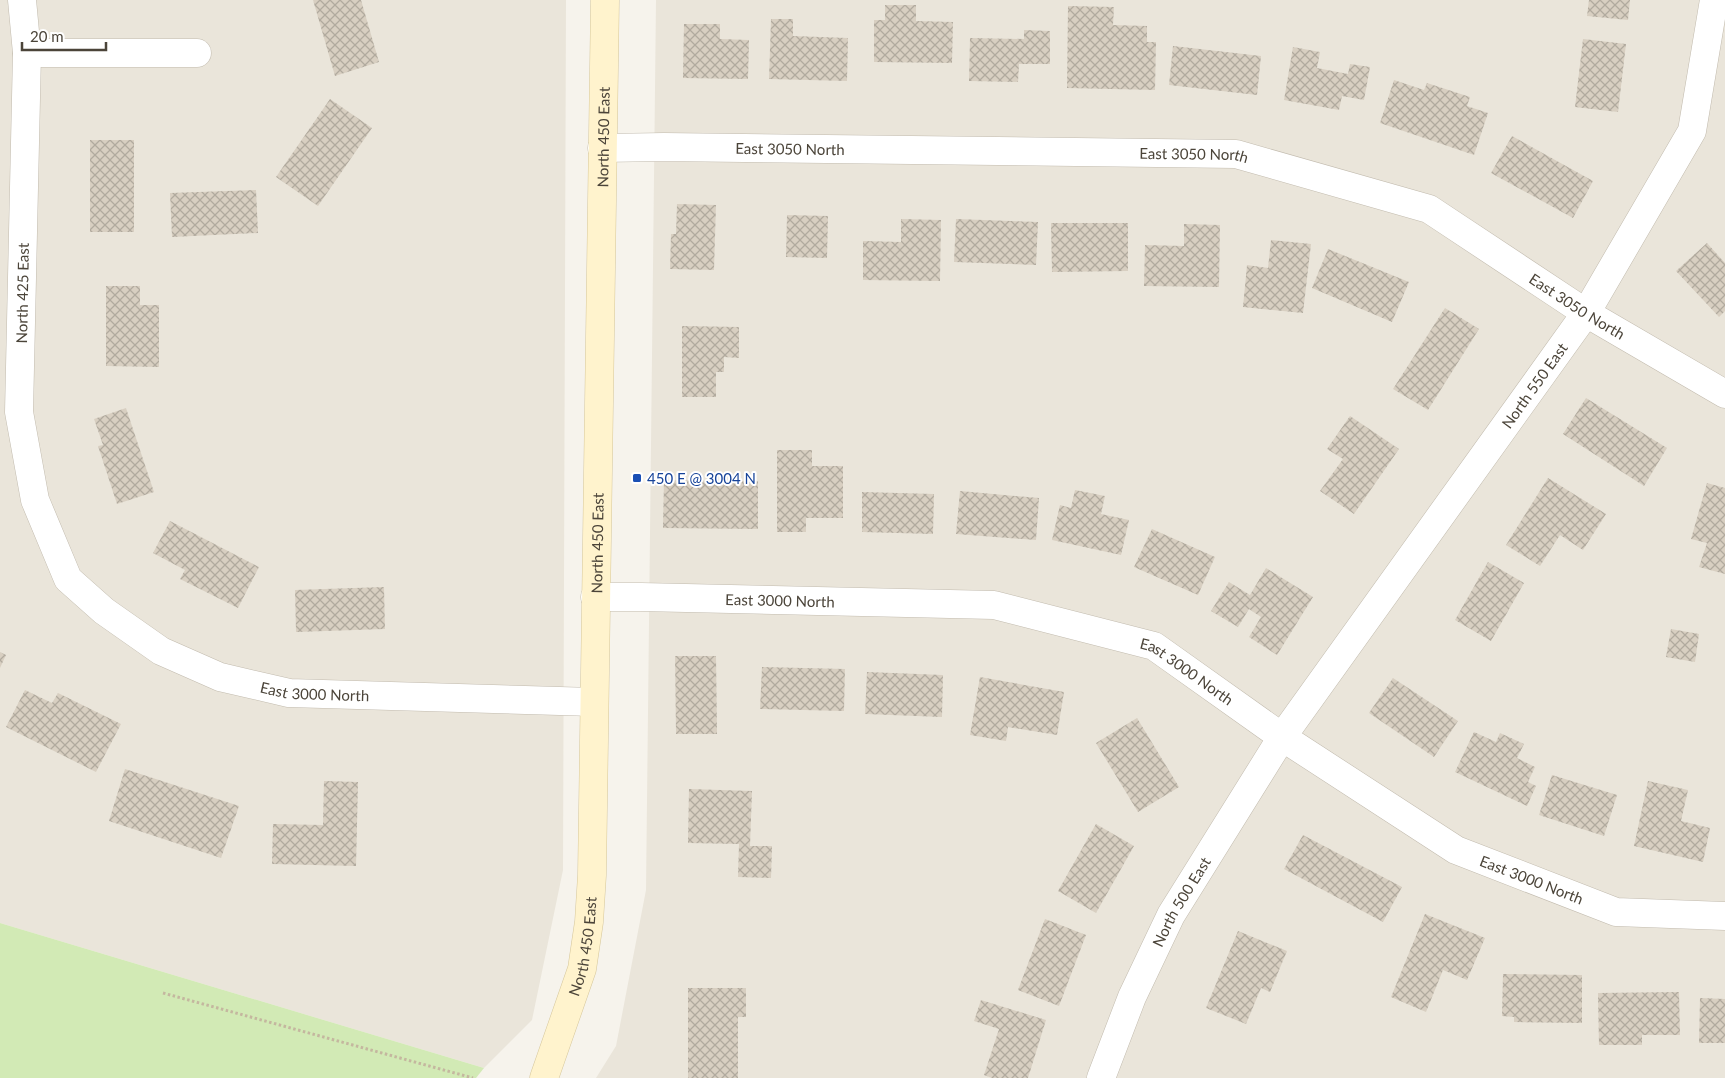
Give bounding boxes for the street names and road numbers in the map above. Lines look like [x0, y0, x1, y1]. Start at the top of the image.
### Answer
street label: North 450 East [593, 86, 613, 188]
street label: East 3050 North [735, 139, 845, 158]
street label: East 3050 North [1139, 144, 1251, 166]
street label: North 425 East [12, 242, 32, 343]
street label: East 3050 North [1526, 269, 1628, 343]
street label: North 550 East [1497, 339, 1571, 432]
street label: North 450 East [587, 492, 607, 594]
street label: East 3000 North [725, 590, 835, 610]
street label: East 3000 North [1138, 634, 1237, 709]
street label: East 3000 North [259, 678, 369, 704]
street label: East 3000 North [1477, 851, 1586, 908]
street label: North 500 East [1148, 853, 1214, 949]
street label: North 450 East [564, 895, 600, 998]

